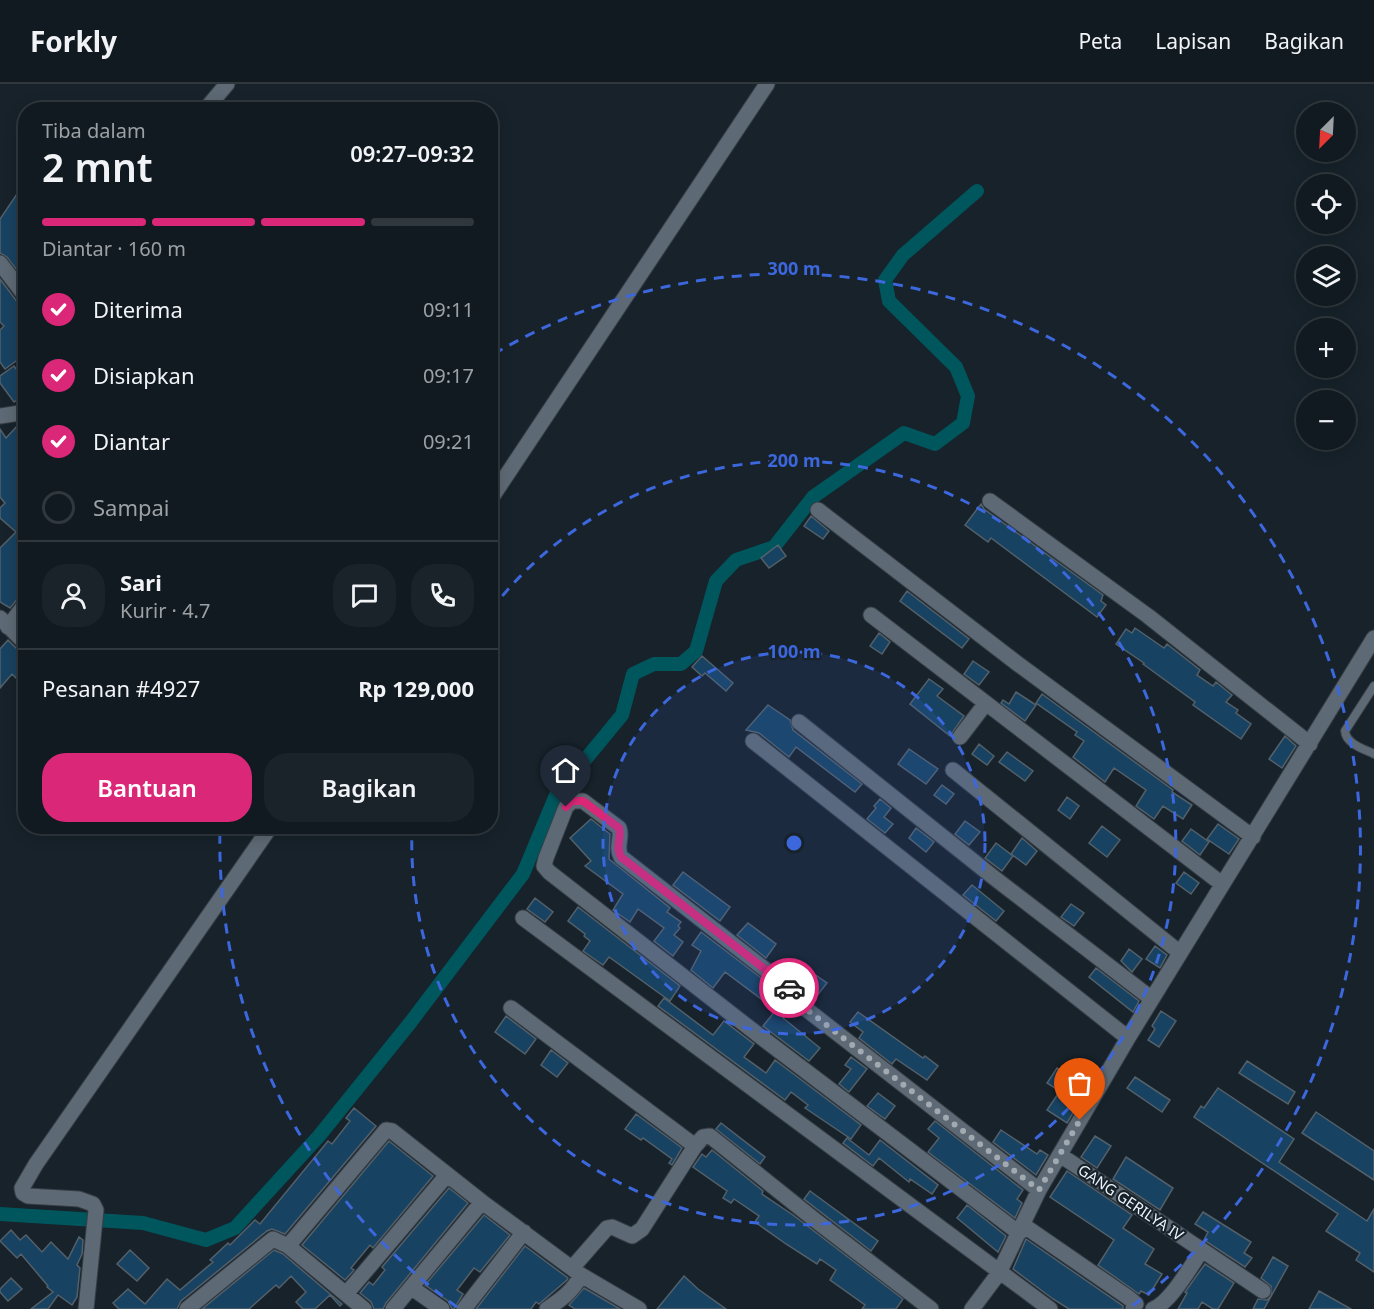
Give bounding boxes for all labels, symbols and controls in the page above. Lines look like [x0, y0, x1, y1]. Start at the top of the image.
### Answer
text: Forkly [30, 22, 117, 60]
text: Peta [1078, 27, 1122, 55]
text: Lapisan [1155, 27, 1231, 55]
text: Bagikan [1264, 27, 1344, 55]
north arrow [1296, 102, 1356, 162]
map controls [1296, 102, 1356, 450]
text: Tiba dalam [42, 117, 146, 144]
text: 09:27–09:32 [350, 138, 474, 168]
text: 2 mnt [42, 140, 153, 193]
button: locate [1296, 174, 1356, 234]
text: Diantar · 160 m [42, 235, 186, 262]
button: layers [1296, 246, 1356, 306]
text: 300 m [767, 256, 821, 280]
icon: check [42, 293, 75, 326]
text: Diterima [93, 294, 183, 324]
text: 09:11 [423, 296, 474, 323]
button: + [1296, 318, 1356, 378]
icon: check [42, 359, 75, 392]
text: Disiapkan [93, 360, 195, 390]
text: 09:17 [423, 362, 474, 389]
button: − [1296, 390, 1356, 450]
icon: check [42, 425, 75, 458]
text: Diantar [93, 426, 170, 456]
text: 09:21 [423, 428, 474, 455]
text: 200 m [767, 448, 821, 472]
text: Sampai [93, 492, 170, 522]
button: person [42, 564, 105, 627]
button: chat [333, 564, 396, 627]
button: phone [411, 564, 474, 627]
text: Sari [120, 567, 162, 597]
text: Kurir · 4.7 [120, 597, 210, 624]
text: 100 m [767, 639, 821, 663]
text: Pesanan #4927 [42, 673, 200, 703]
text: Rp 129,000 [358, 673, 474, 703]
pin [540, 745, 591, 807]
button: Bantuan [42, 753, 252, 822]
button: Bagikan [264, 753, 474, 822]
icon: home [549, 754, 582, 787]
centre of rings [784, 833, 804, 853]
courier [759, 958, 819, 1018]
icon: car [773, 972, 806, 1005]
pin [1054, 1058, 1105, 1120]
icon: bag [1063, 1067, 1096, 1100]
street label: GANG GERILYA IV [1074, 1159, 1188, 1245]

